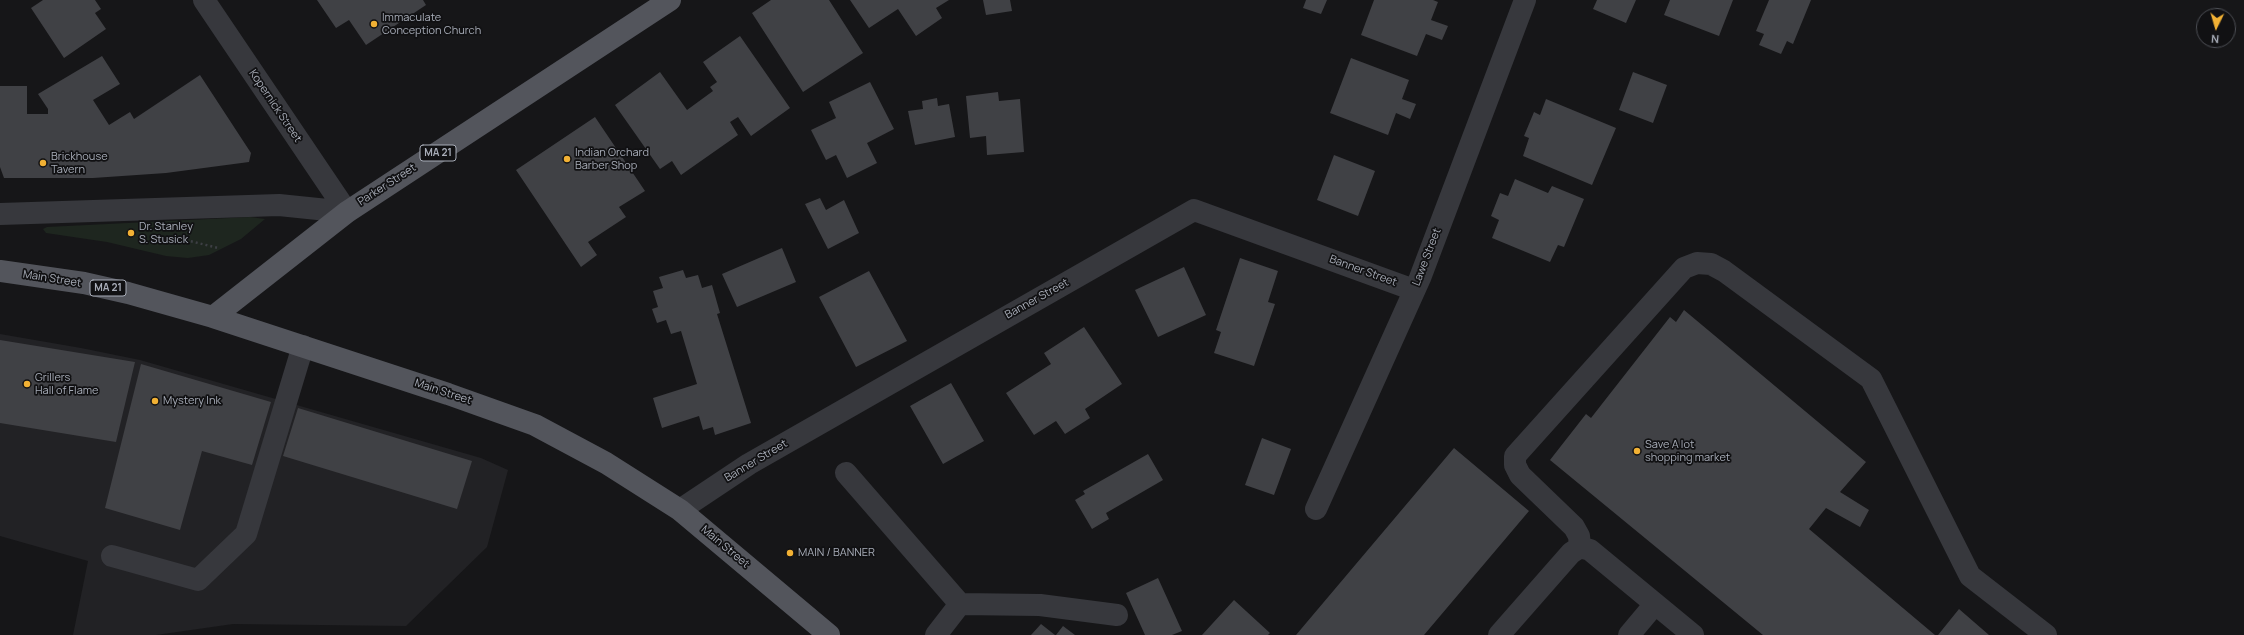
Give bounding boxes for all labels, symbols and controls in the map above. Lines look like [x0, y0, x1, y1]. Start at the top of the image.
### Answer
north arrow [2196, 8, 2236, 48]
place label: Immaculate Conception Church [382, 11, 481, 37]
marker: Immaculate Conception Church [369, 19, 379, 29]
text: N [2210, 32, 2220, 47]
street label: Kopernick Street [246, 67, 304, 145]
road number: MA 21 [420, 145, 456, 161]
place label: Indian Orchard Barber Shop [575, 146, 649, 172]
place label: Brickhouse Tavern [51, 150, 108, 176]
marker: Indian Orchard Barber Shop [562, 154, 572, 164]
marker: Brickhouse Tavern [38, 158, 48, 168]
street label: Parker Street [355, 161, 419, 209]
place label: Dr. Stanley S. Stusick [139, 220, 193, 246]
street label: Lawe Street [1410, 226, 1444, 288]
marker: Dr. Stanley S. Stusick [126, 228, 136, 238]
street label: Banner Street [1327, 253, 1399, 289]
street label: Main Street [22, 268, 82, 290]
street label: Banner Street [1003, 276, 1071, 322]
road number: MA 21 [90, 280, 126, 296]
place label: Grillers Hall of Flame [35, 371, 99, 397]
street label: Main Street [413, 377, 473, 407]
marker: Grillers Hall of Flame [22, 379, 32, 389]
place label: Mystery Ink [163, 394, 221, 408]
marker: Mystery Ink [150, 396, 160, 406]
street label: Banner Street [722, 437, 790, 485]
place label: Save A lot shopping market [1645, 438, 1730, 464]
marker: Save A lot shopping market [1632, 446, 1642, 456]
street label: Main Street [698, 523, 752, 571]
place label: MAIN / BANNER [798, 546, 875, 560]
marker: MAIN / BANNER [785, 548, 795, 558]

